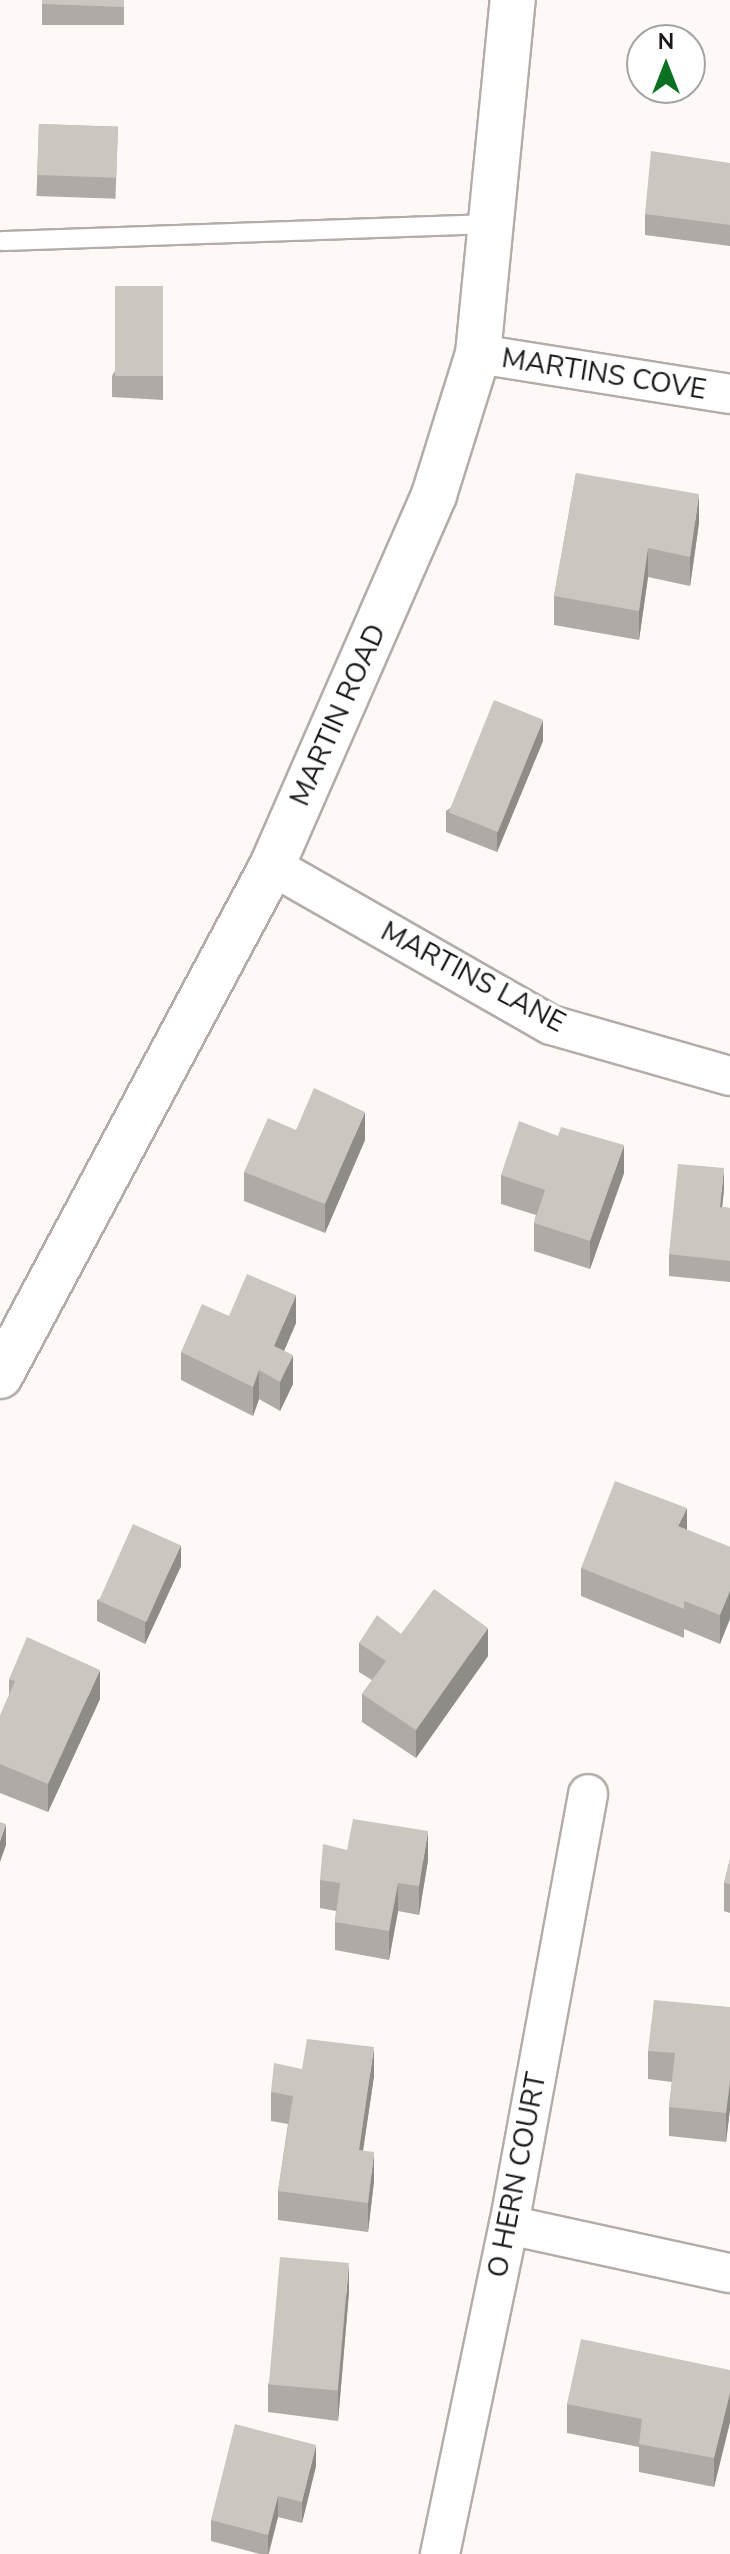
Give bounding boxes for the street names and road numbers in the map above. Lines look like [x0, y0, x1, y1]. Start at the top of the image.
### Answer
street label: MARTINS COVE [499, 341, 709, 407]
street label: MARTIN ROAD [283, 619, 393, 811]
street label: MARTINS LANE [375, 914, 571, 1040]
street label: O HERN COURT [481, 2070, 553, 2280]

